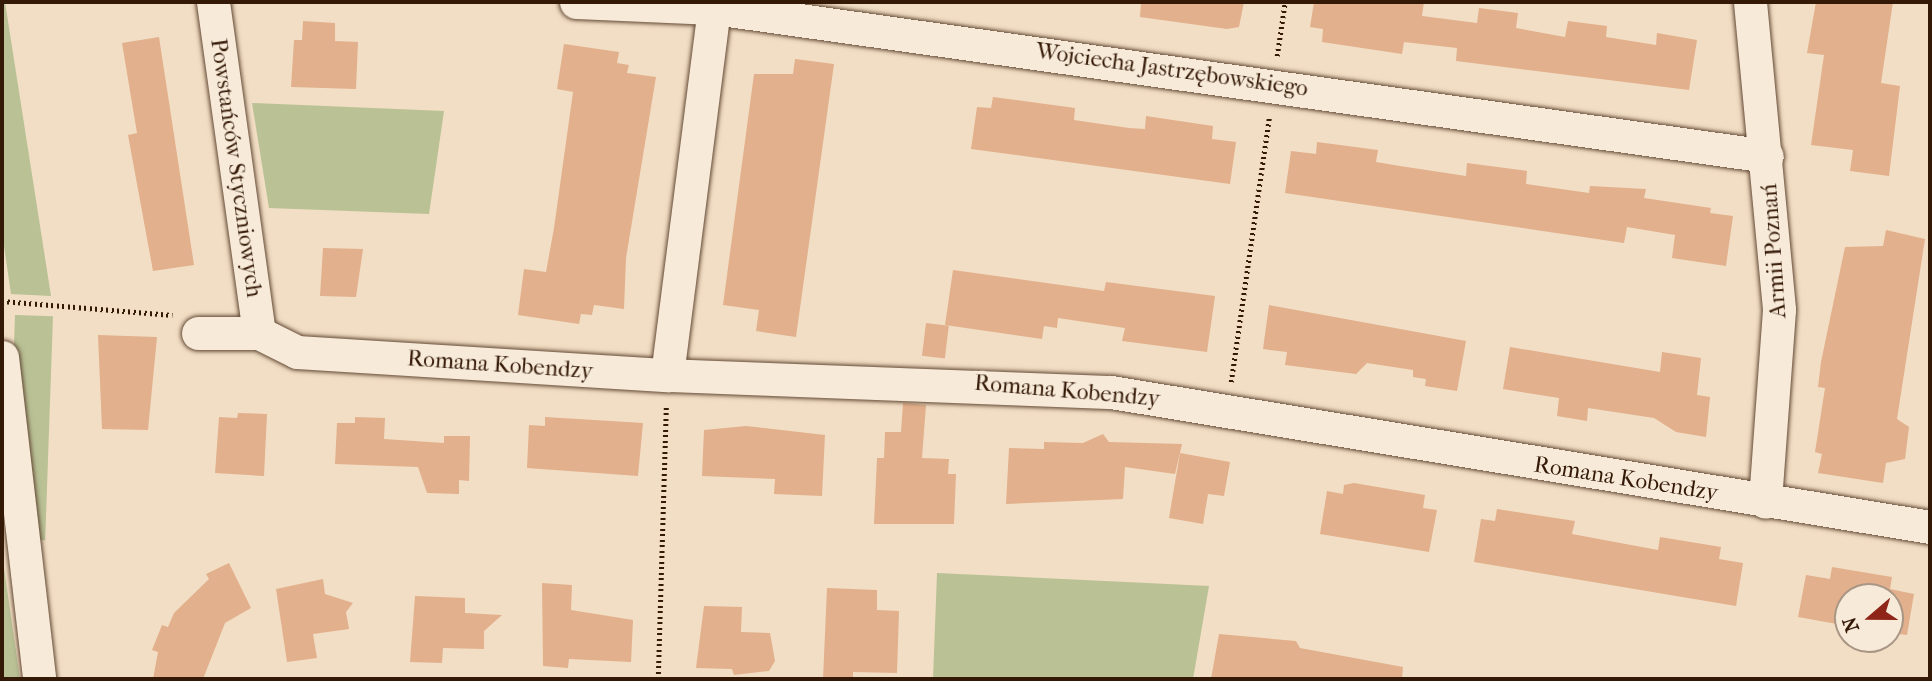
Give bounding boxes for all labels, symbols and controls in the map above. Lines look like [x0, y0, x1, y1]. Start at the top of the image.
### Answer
street label: Powstańców Styczniowych [204, 37, 268, 299]
street label: Wojciecha Jastrzębowskiego [1034, 37, 1310, 103]
street label: Armii Poznań [1756, 183, 1792, 319]
street label: Romana Kobendzy [406, 345, 594, 385]
street label: Romana Kobendzy [973, 369, 1161, 413]
street label: Romana Kobendzy [1532, 451, 1720, 507]
north arrow [1834, 583, 1904, 653]
text: N [1838, 614, 1864, 635]

